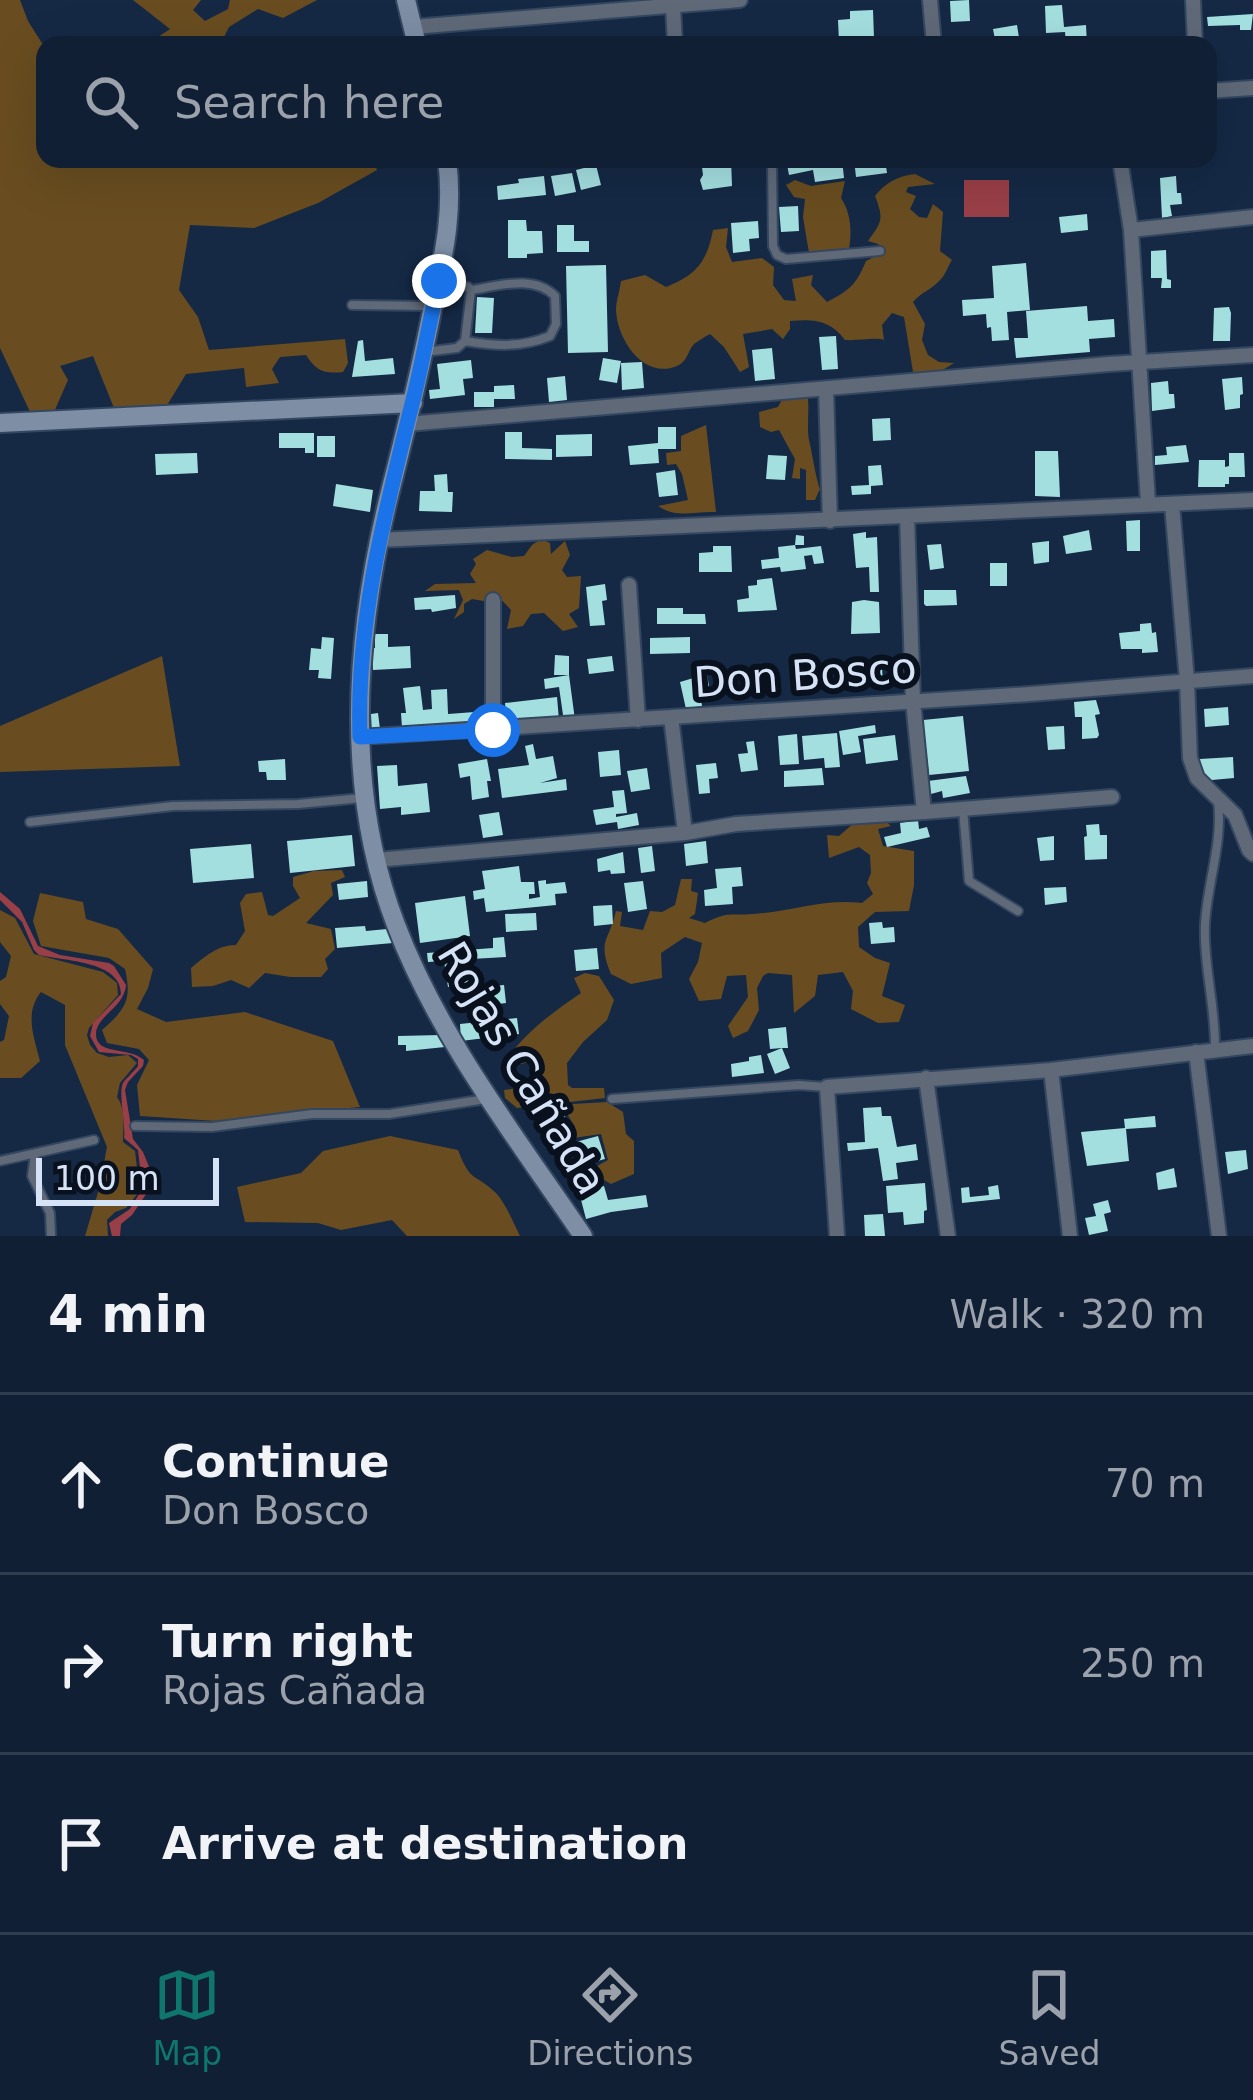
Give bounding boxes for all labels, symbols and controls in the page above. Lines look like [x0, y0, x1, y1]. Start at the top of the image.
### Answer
search box [36, 36, 1217, 168]
icon: search [78, 69, 144, 135]
text: Search here [174, 76, 444, 129]
route end [412, 254, 466, 308]
street label: Don Bosco [692, 643, 918, 707]
route start [466, 703, 520, 757]
street label: Rojas Cañada [427, 933, 617, 1203]
scale bar [36, 1152, 219, 1205]
text: 100 m [54, 1159, 160, 1198]
text: 4 min [48, 1285, 208, 1344]
text: Walk · 320 m [950, 1292, 1205, 1337]
text: Continue [162, 1435, 390, 1488]
icon: ahead [48, 1451, 114, 1517]
text: 70 m [1105, 1461, 1205, 1506]
text: Don Bosco [162, 1488, 369, 1533]
text: Turn right [162, 1615, 413, 1668]
icon: right [48, 1631, 114, 1697]
text: 250 m [1080, 1641, 1205, 1686]
text: Rojas Cañada [162, 1668, 427, 1713]
icon: arrive [48, 1811, 114, 1877]
text: Arrive at destination [162, 1817, 688, 1870]
tab: Map [153, 1962, 222, 2073]
tab: Directions [527, 1962, 693, 2073]
tab: Saved [999, 1962, 1100, 2073]

